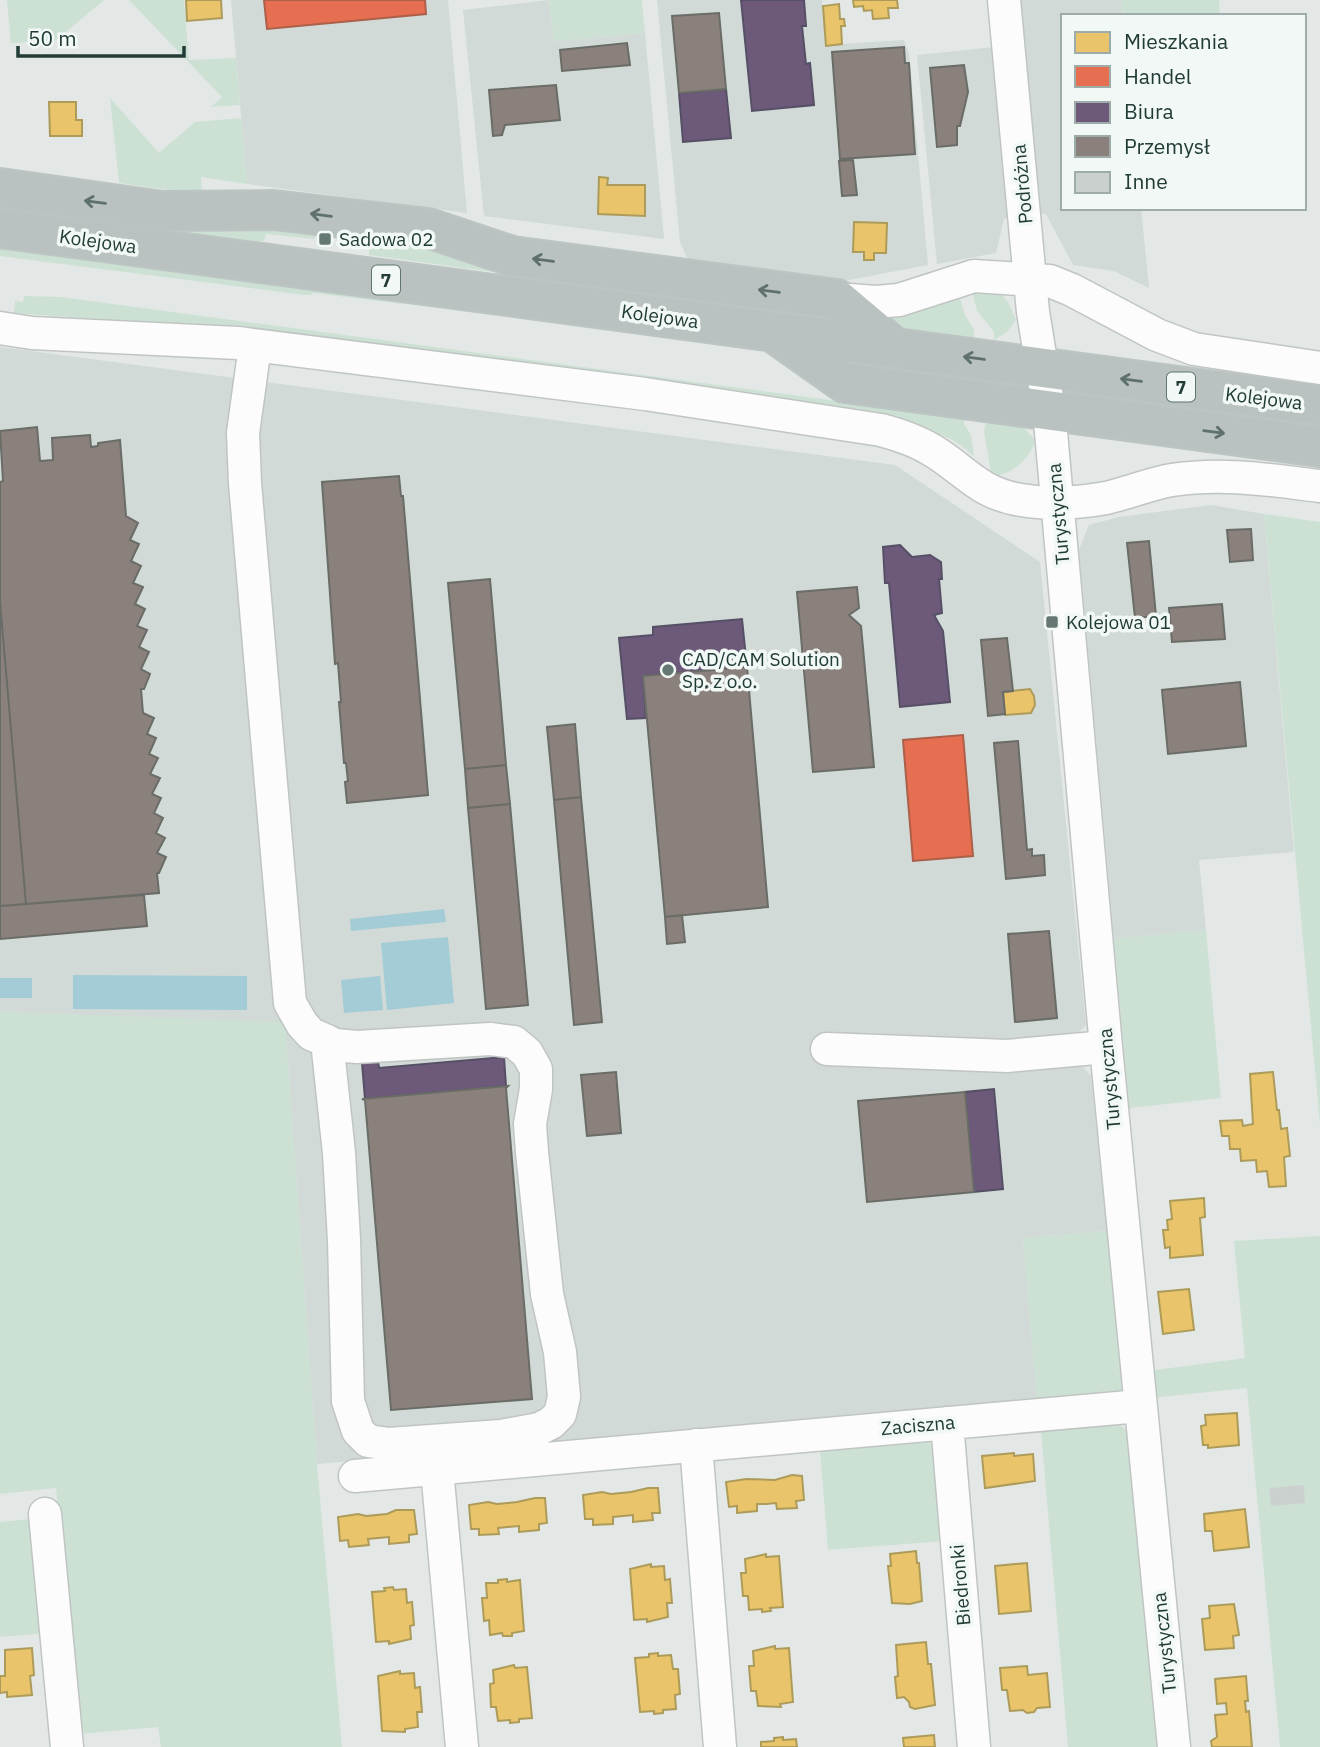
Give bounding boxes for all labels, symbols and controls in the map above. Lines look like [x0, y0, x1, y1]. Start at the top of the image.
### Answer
scale bar [18, 14, 184, 58]
legend [1061, 14, 1306, 210]
text: 50 m [28, 24, 77, 52]
text: Mieszkania [1124, 27, 1228, 55]
text: Handel [1124, 62, 1192, 90]
text: Biura [1124, 97, 1174, 125]
text: Przemysł [1124, 132, 1210, 160]
street label: Podróżna [1007, 143, 1037, 225]
text: Inne [1124, 167, 1168, 195]
one-way arrow [84, 195, 107, 208]
one-way arrow [311, 209, 333, 222]
street label: Kolejowa [58, 224, 138, 258]
place label: Sadowa 02 [339, 227, 434, 251]
marker: Sadowa 02 [317, 231, 333, 247]
one-way arrow [532, 254, 555, 267]
road number: 7 [372, 266, 400, 294]
one-way arrow [758, 284, 781, 297]
street label: Kolejowa [620, 299, 700, 333]
one-way arrow [963, 352, 986, 365]
road number: 7 [1167, 372, 1195, 402]
one-way arrow [1120, 373, 1143, 386]
street label: Kolejowa [1224, 381, 1304, 415]
one-way arrow [1202, 426, 1225, 439]
street label: Turystyczna [1042, 462, 1074, 566]
place label: Kolejowa 01 [1066, 610, 1171, 634]
marker: Kolejowa 01 [1044, 614, 1060, 630]
place label: CAD/CAM Solution Sp. z o.o. [682, 647, 840, 693]
marker: CAD/CAM Solution Sp. z o.o. [660, 662, 676, 678]
street label: Turystyczna [1093, 1027, 1125, 1131]
street label: Zaciszna [880, 1410, 956, 1440]
street label: Biedronki [944, 1543, 976, 1627]
street label: Turystyczna [1147, 1591, 1181, 1695]

